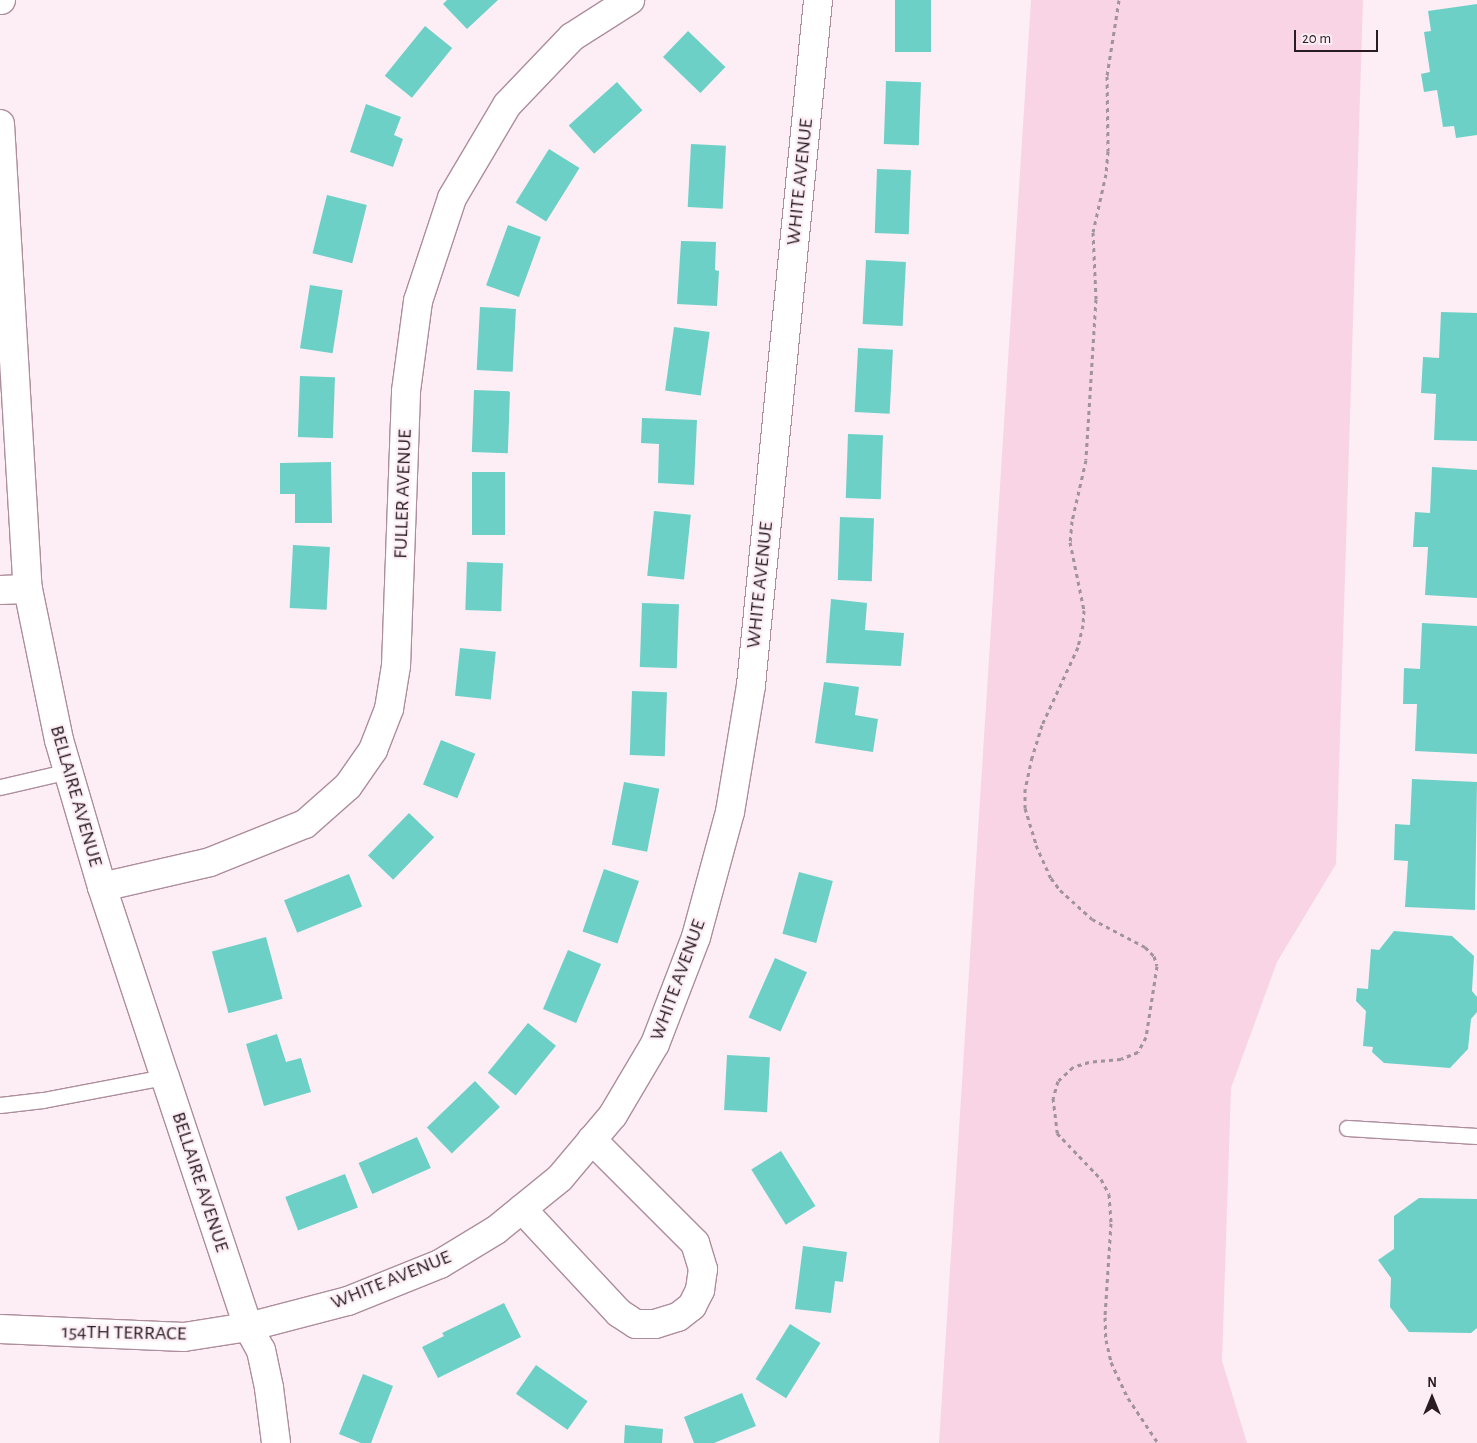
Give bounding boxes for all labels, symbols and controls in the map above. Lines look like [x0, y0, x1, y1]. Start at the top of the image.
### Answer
scale bar [1297, 20, 1381, 52]
text: 20 m [1302, 31, 1331, 46]
street label: WHITE AVENUE [781, 117, 819, 247]
street label: FULLER AVENUE [389, 429, 417, 559]
street label: WHITE AVENUE [741, 520, 779, 650]
street label: BELLAIRE AVENUE [44, 723, 108, 869]
street label: WHITE AVENUE [645, 916, 711, 1044]
street label: BELLAIRE AVENUE [166, 1109, 234, 1255]
street label: WHITE AVENUE [328, 1245, 454, 1315]
street label: 154TH TERRACE [62, 1320, 186, 1346]
north arrow [1407, 1373, 1457, 1423]
text: N [1427, 1376, 1437, 1390]

